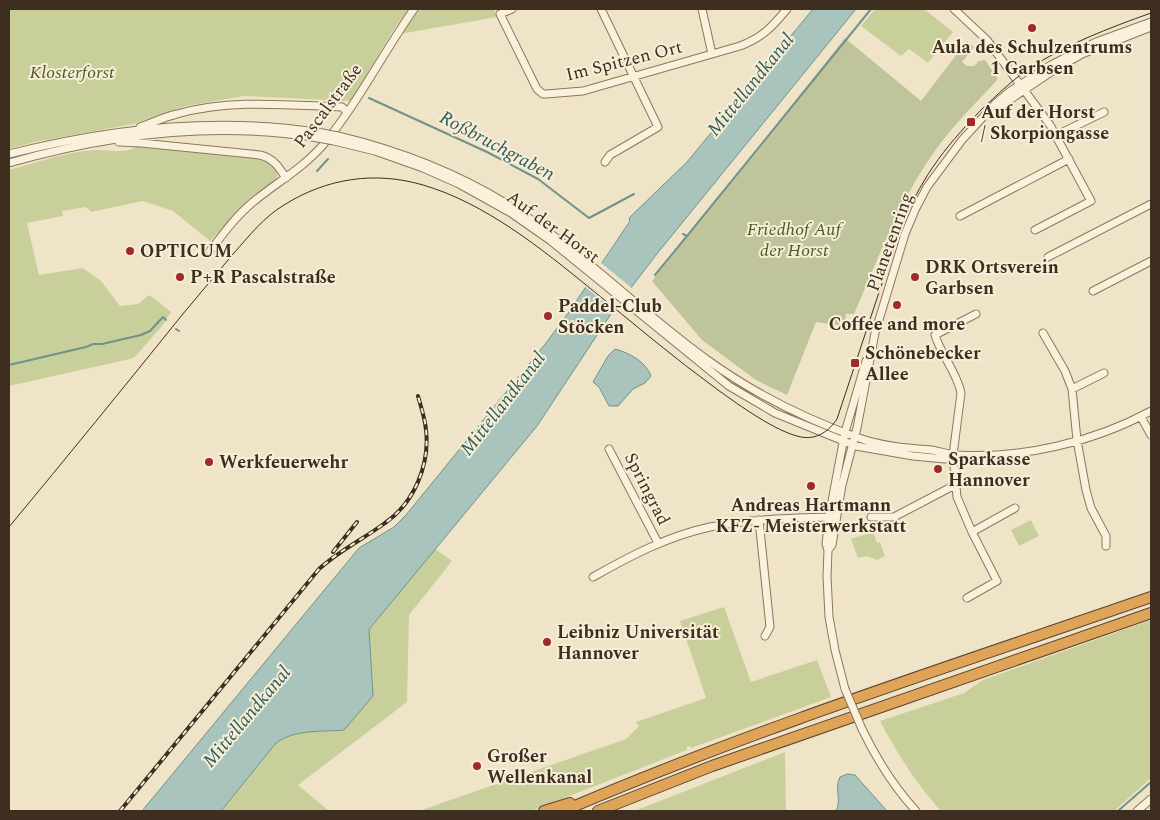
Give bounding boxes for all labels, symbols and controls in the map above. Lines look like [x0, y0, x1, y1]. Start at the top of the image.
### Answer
marker: Aula des Schulzentrums 1 Garbsen [1026, 22, 1038, 34]
water label: Mittellandkanal [700, 27, 802, 143]
street label: Im Spitzen Ort [563, 34, 685, 88]
place label: Aula des Schulzentrums 1 Garbsen [932, 34, 1132, 82]
street label: Pascalstraße [287, 58, 369, 154]
park label: Klosterforst [30, 59, 115, 86]
place label: Auf der Horst / Skorpiongasse [981, 99, 1109, 147]
water label: Roßbruchgraben [434, 103, 560, 189]
marker: Auf der Horst / Skorpiongasse [965, 116, 977, 128]
street label: Auf der Horst [501, 184, 605, 270]
street label: Planetenring [860, 189, 920, 295]
park label: Friedhof Auf der Horst [747, 216, 844, 264]
place label: OPTICUM [140, 238, 232, 265]
marker: OPTICUM [124, 245, 136, 257]
place label: DRK Ortsverein Garbsen [925, 254, 1059, 302]
place label: P+R Pascalstraße [190, 264, 336, 291]
marker: P+R Pascalstraße [174, 271, 186, 283]
marker: DRK Ortsverein Garbsen [909, 271, 921, 283]
place label: Paddel-Club Stöcken [558, 293, 662, 341]
marker: Coffee and more [891, 299, 903, 311]
marker: Paddel-Club Stöcken [542, 310, 554, 322]
place label: Coffee and more [829, 311, 965, 338]
place label: Schönebecker Allee [865, 340, 981, 388]
water label: Mittellandkanal [453, 346, 553, 462]
marker: Schönebecker Allee [849, 357, 861, 369]
place label: Sparkasse Hannover [948, 446, 1030, 494]
street label: Springrad [617, 448, 677, 530]
place label: Werkfeuerwehr [219, 449, 348, 476]
marker: Werkfeuerwehr [203, 456, 215, 468]
marker: Sparkasse Hannover [932, 463, 944, 475]
marker: Andreas Hartmann KFZ- Meisterwerkstatt [805, 480, 817, 492]
place label: Andreas Hartmann KFZ- Meisterwerkstatt [715, 492, 907, 540]
place label: Leibniz Universität Hannover [557, 619, 719, 667]
marker: Leibniz Universität Hannover [541, 636, 553, 648]
water label: Mittellandkanal [196, 660, 298, 774]
place label: Großer Wellenkanal [487, 743, 592, 791]
marker: Großer Wellenkanal [471, 760, 483, 772]

